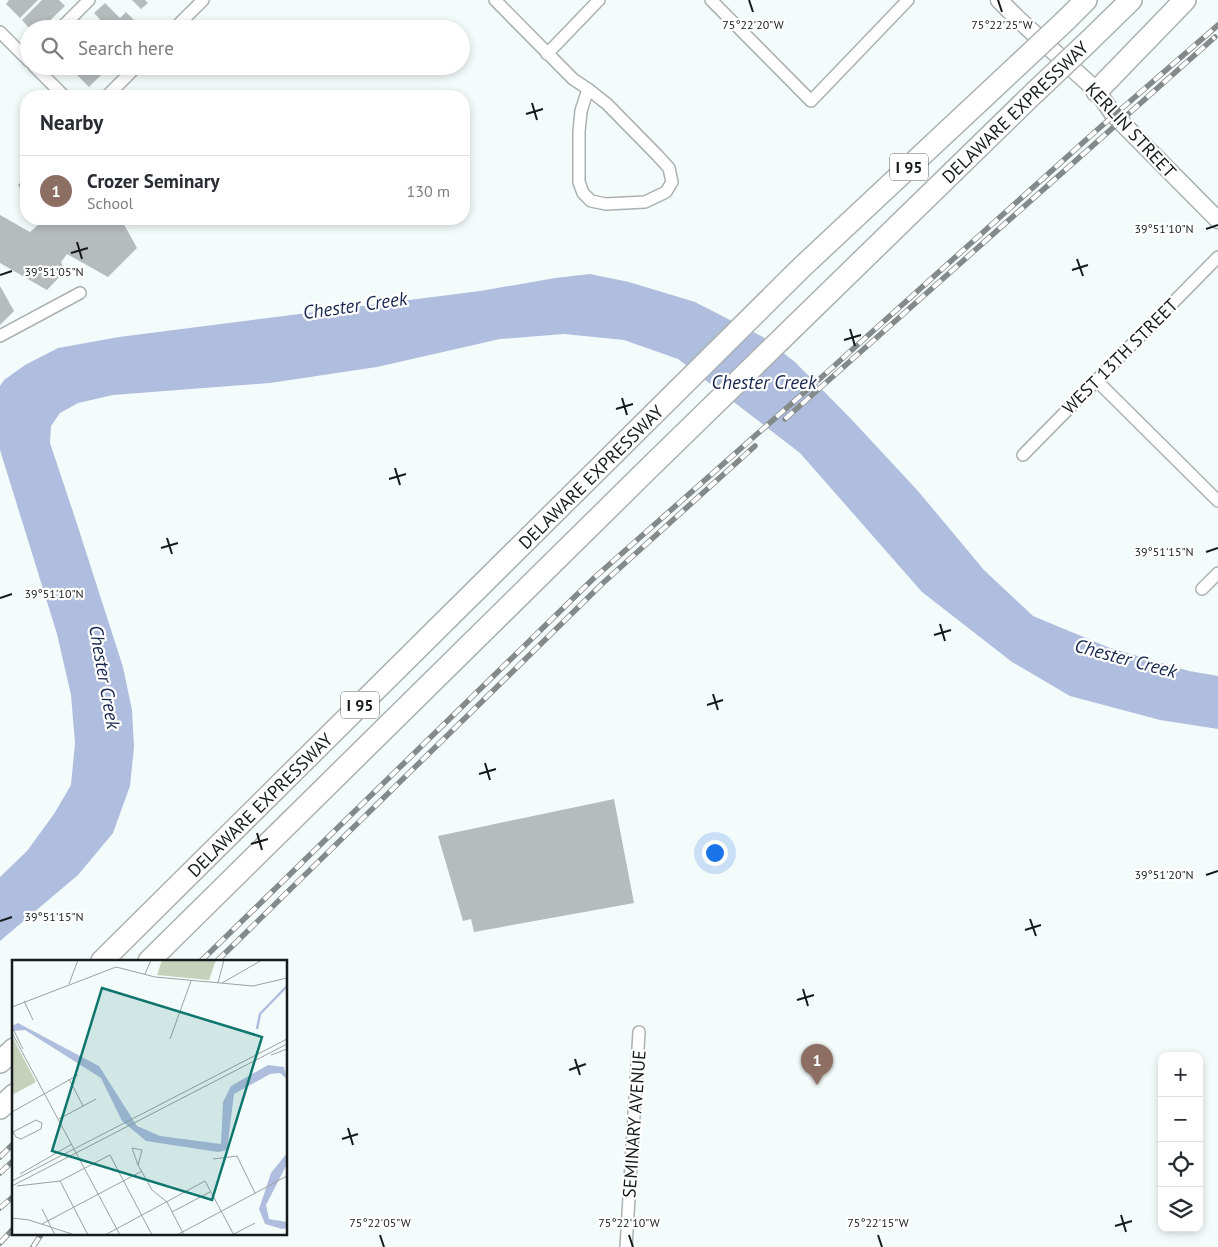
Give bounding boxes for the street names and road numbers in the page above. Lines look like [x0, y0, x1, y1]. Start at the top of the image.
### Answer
street label: DELAWARE EXPRESSWAY [937, 36, 1093, 188]
street label: KERLIN STREET [1081, 77, 1181, 183]
road number: I 95 [890, 154, 928, 180]
street label: WEST 13TH STREET [1057, 293, 1183, 419]
street label: DELAWARE EXPRESSWAY [513, 400, 668, 553]
road number: I 95 [341, 692, 379, 718]
street label: DELAWARE EXPRESSWAY [182, 728, 337, 882]
street label: SEMINARY AVENUE [617, 1049, 651, 1199]

